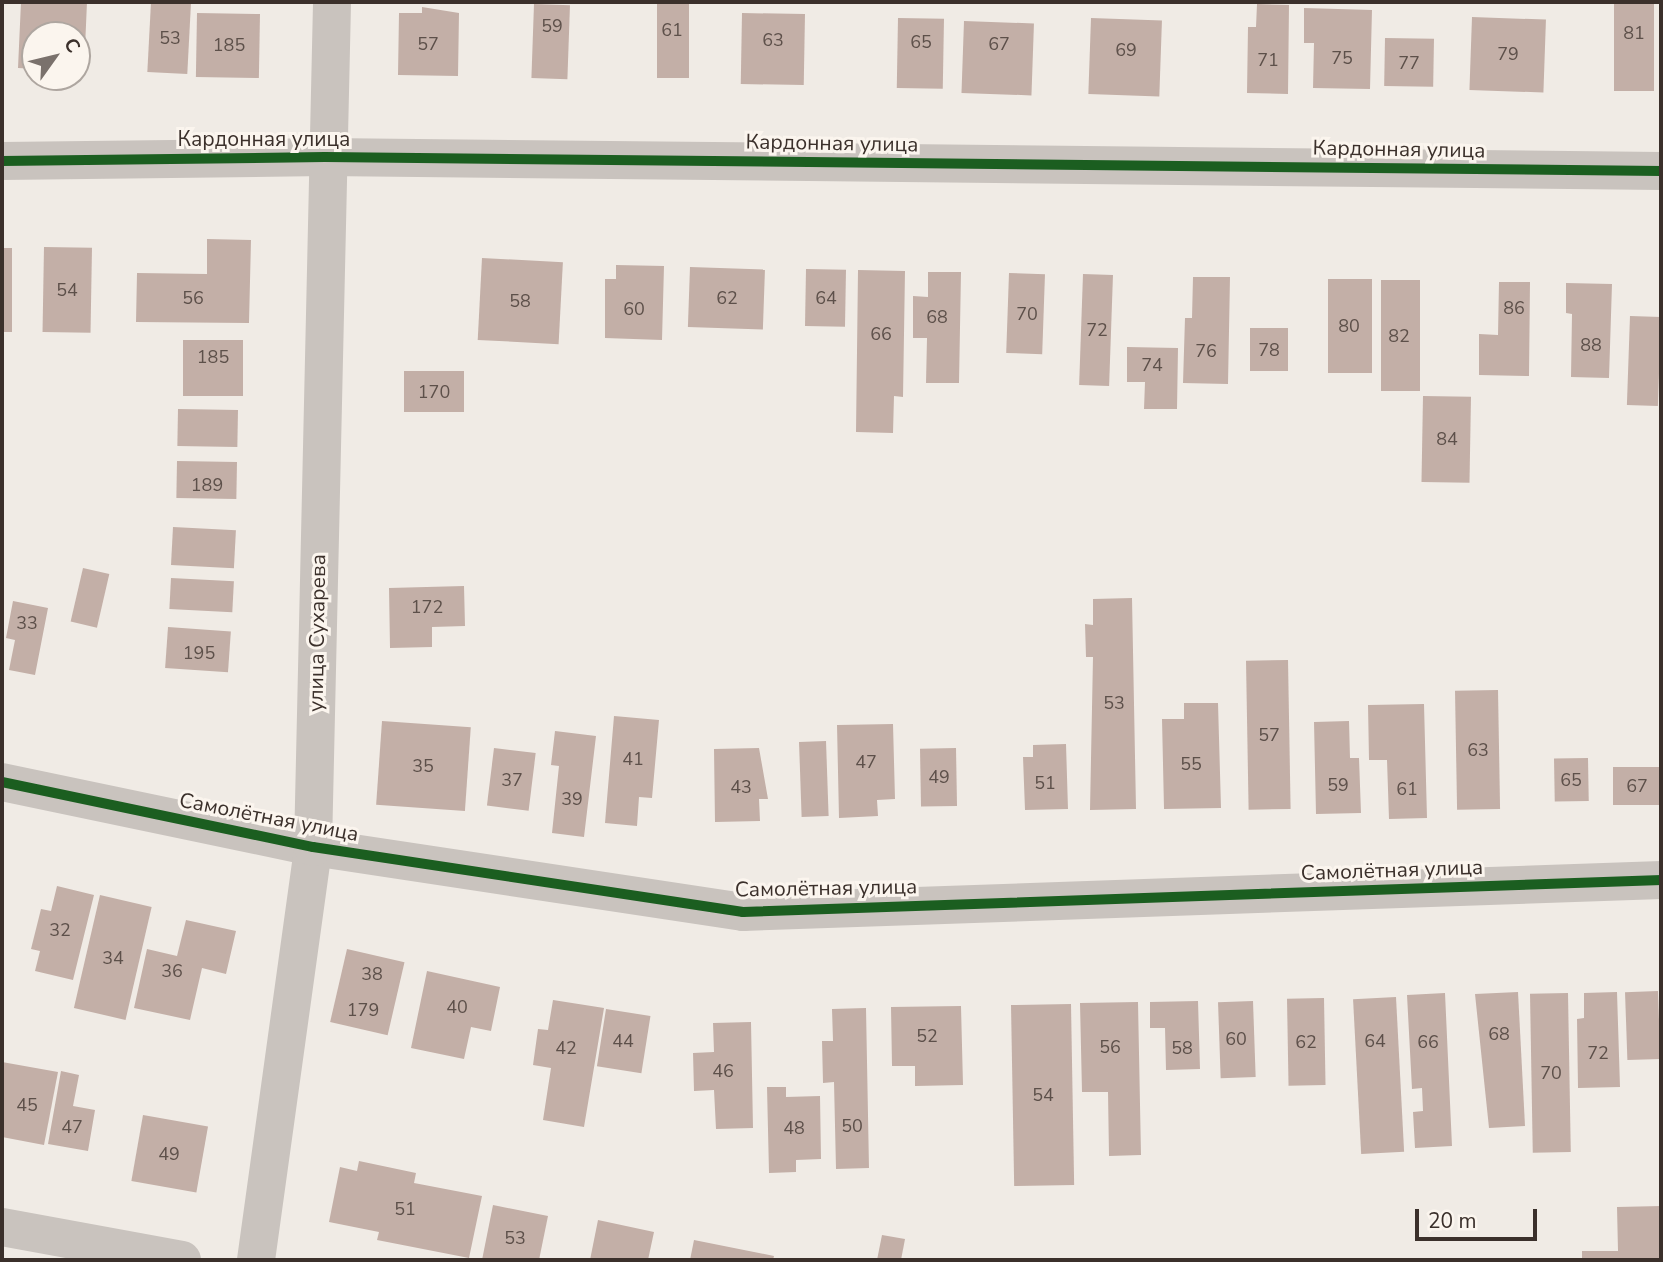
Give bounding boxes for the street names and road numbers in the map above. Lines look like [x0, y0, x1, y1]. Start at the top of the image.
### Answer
street label: Кардонная улица [178, 126, 350, 152]
street label: Кардонная улица [745, 129, 919, 157]
street label: Кардонная улица [1312, 135, 1486, 163]
street label: улица Сухарева [303, 554, 331, 712]
street label: Самолётная улица [177, 787, 361, 847]
street label: Самолётная улица [1300, 854, 1484, 886]
street label: Самолётная улица [735, 874, 917, 902]

